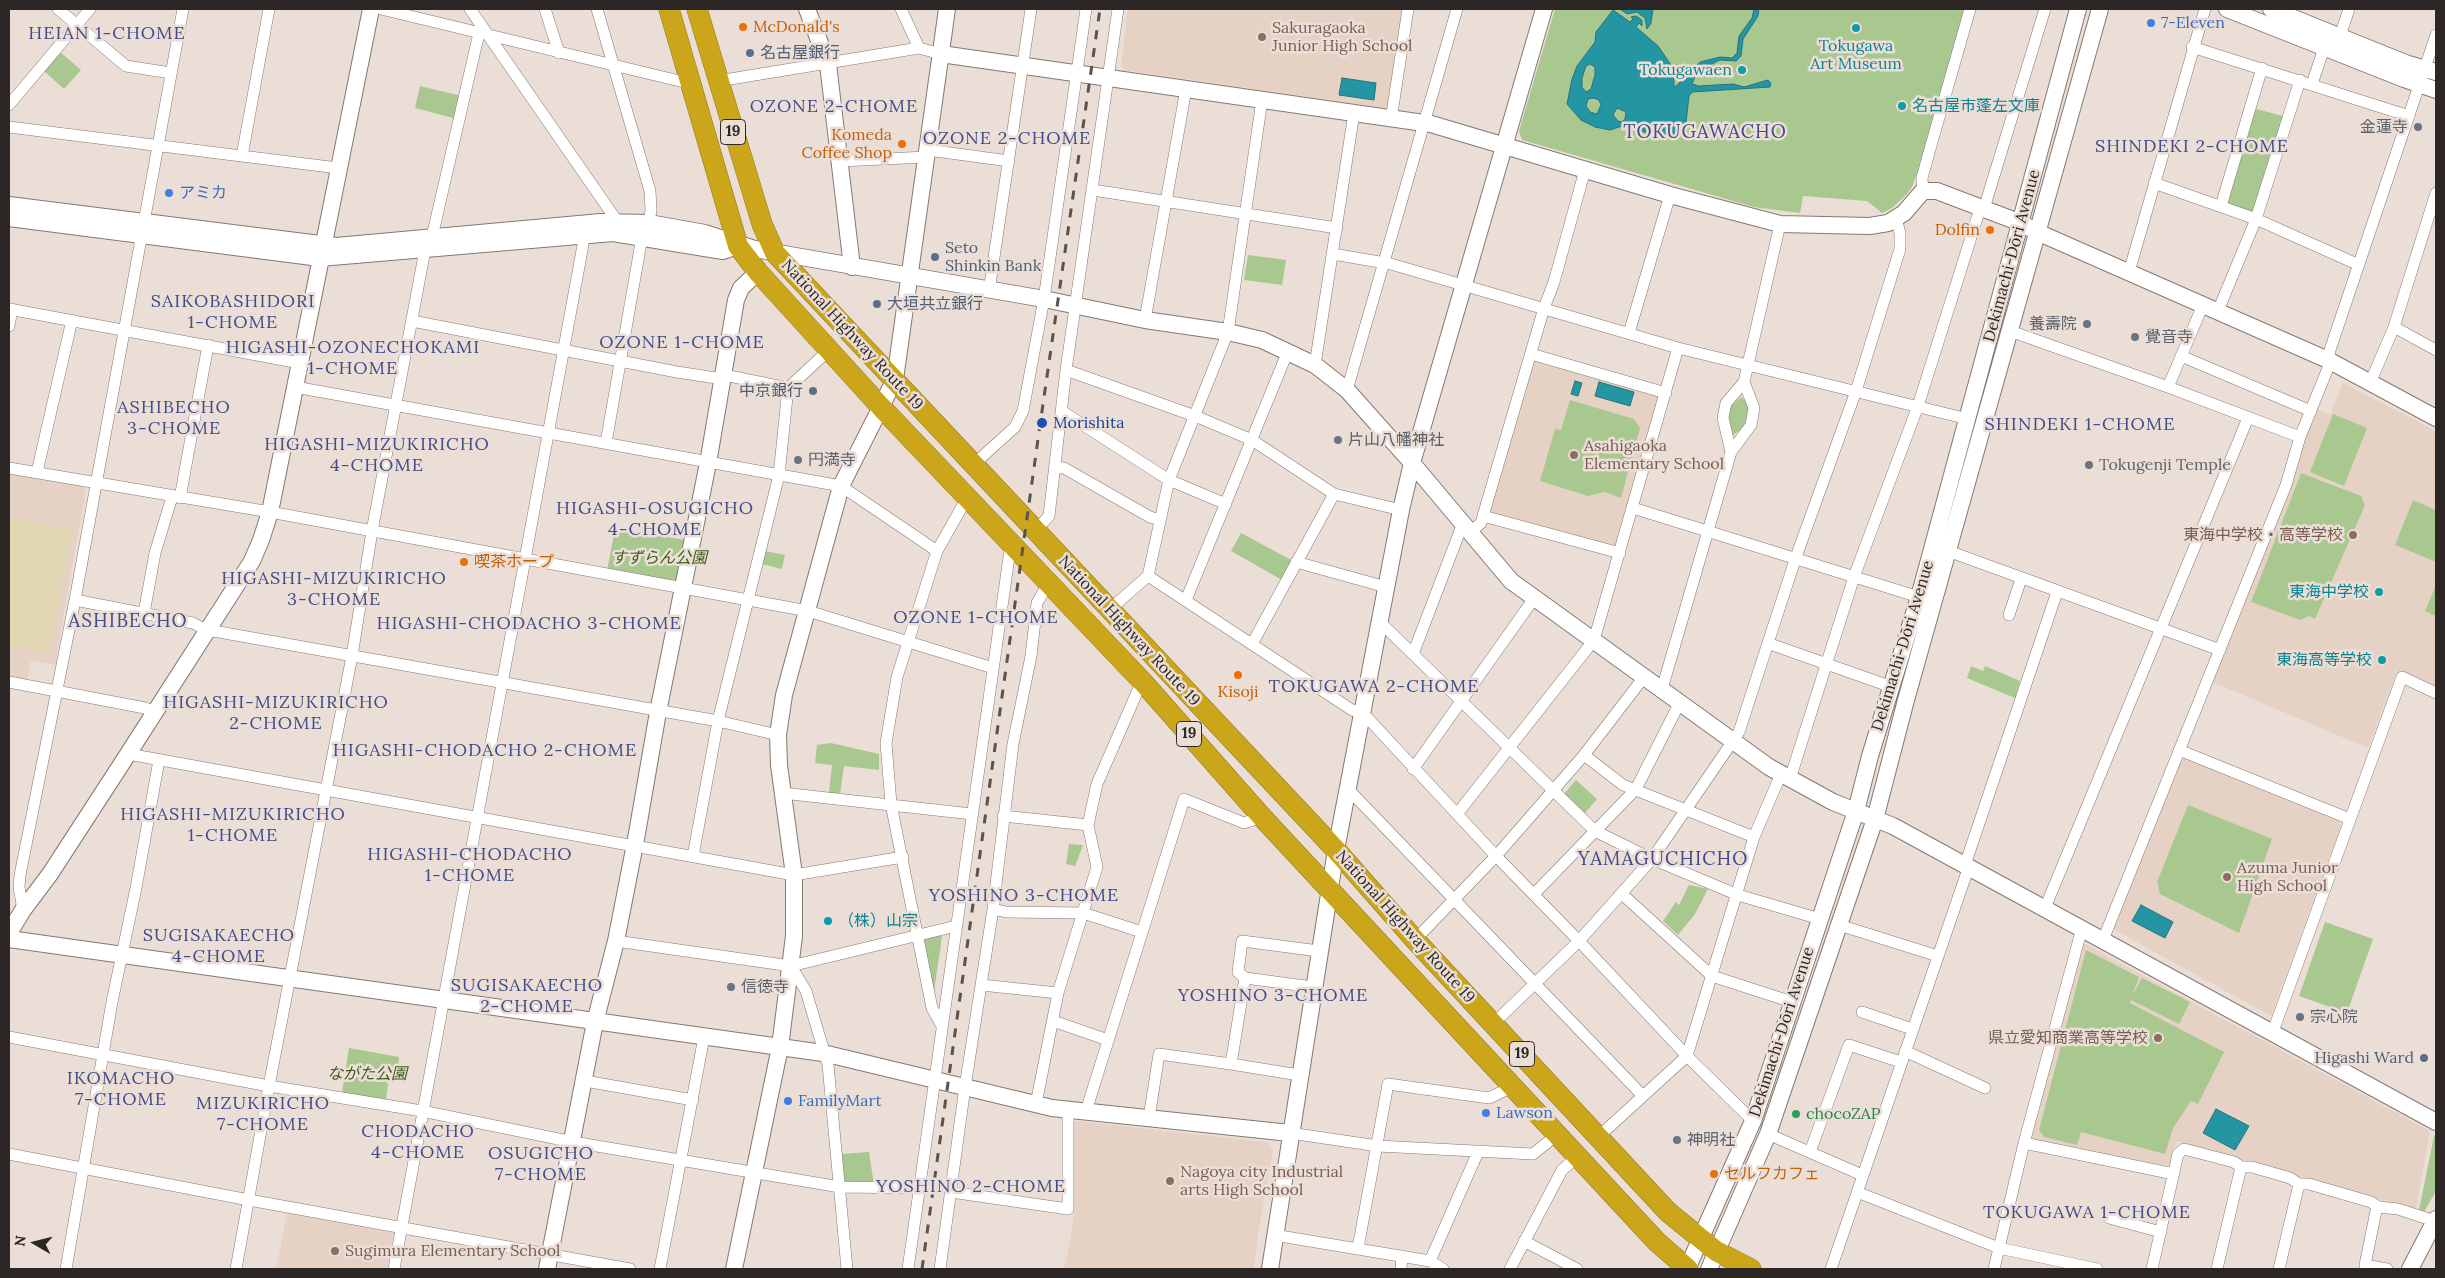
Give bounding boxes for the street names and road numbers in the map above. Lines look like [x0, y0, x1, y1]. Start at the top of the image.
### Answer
road number: 19 [720, 120, 746, 144]
street label: Dekimachi-Dōri Avenue [1980, 168, 2044, 344]
street label: National Highway Route 19 [777, 256, 927, 414]
street label: National Highway Route 19 [1054, 552, 1204, 710]
street label: Dekimachi-Dōri Avenue [1868, 558, 1938, 734]
road number: 19 [1176, 722, 1202, 746]
street label: National Highway Route 19 [1331, 847, 1479, 1007]
street label: Dekimachi-Dōri Avenue [1745, 945, 1819, 1119]
road number: 19 [1510, 1042, 1534, 1066]

